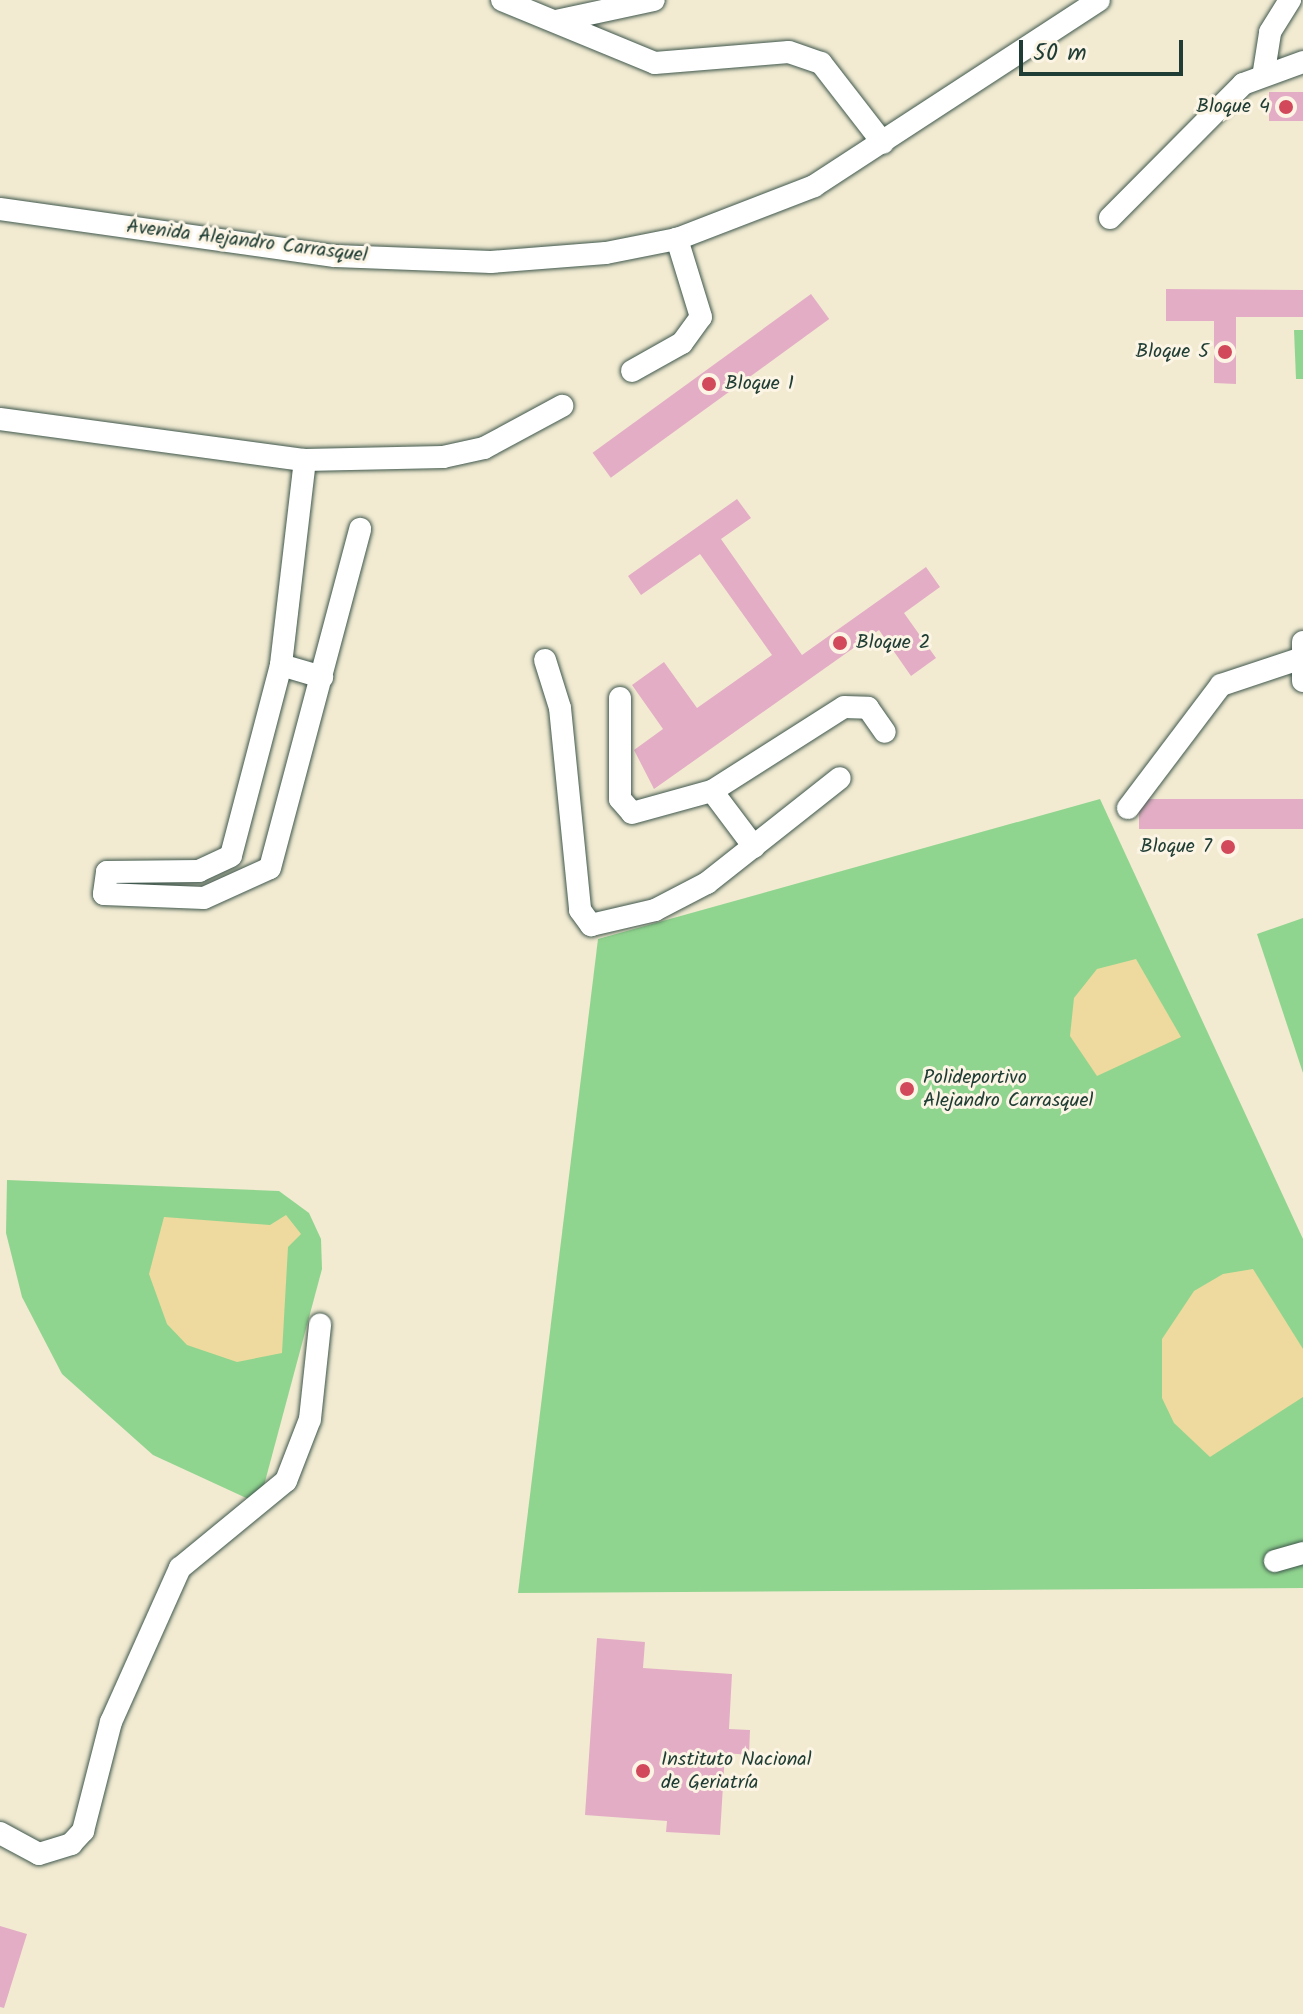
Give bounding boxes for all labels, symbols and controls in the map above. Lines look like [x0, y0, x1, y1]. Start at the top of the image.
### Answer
scale bar [1023, 24, 1187, 74]
text: 50 m [1033, 34, 1087, 73]
place label: Bloque 4 [1196, 95, 1270, 119]
marker: Bloque 4 [1277, 98, 1295, 116]
street label: Avenida Alejandro Carrasquel [125, 215, 369, 269]
place label: Bloque 5 [1135, 340, 1209, 364]
marker: Bloque 5 [1216, 343, 1234, 361]
place label: Bloque 1 [725, 372, 794, 396]
marker: Bloque 1 [700, 375, 718, 393]
place label: Bloque 2 [856, 631, 930, 655]
marker: Bloque 2 [831, 634, 849, 652]
place label: Bloque 7 [1140, 835, 1212, 859]
marker: Bloque 7 [1219, 838, 1237, 856]
place label: Polideportivo Alejandro Carrasquel [923, 1066, 1093, 1113]
marker: Polideportivo Alejandro Carrasquel [898, 1080, 916, 1098]
place label: Instituto Nacional de Geriatría [661, 1748, 812, 1795]
marker: Instituto Nacional de Geriatría [632, 1760, 654, 1782]

